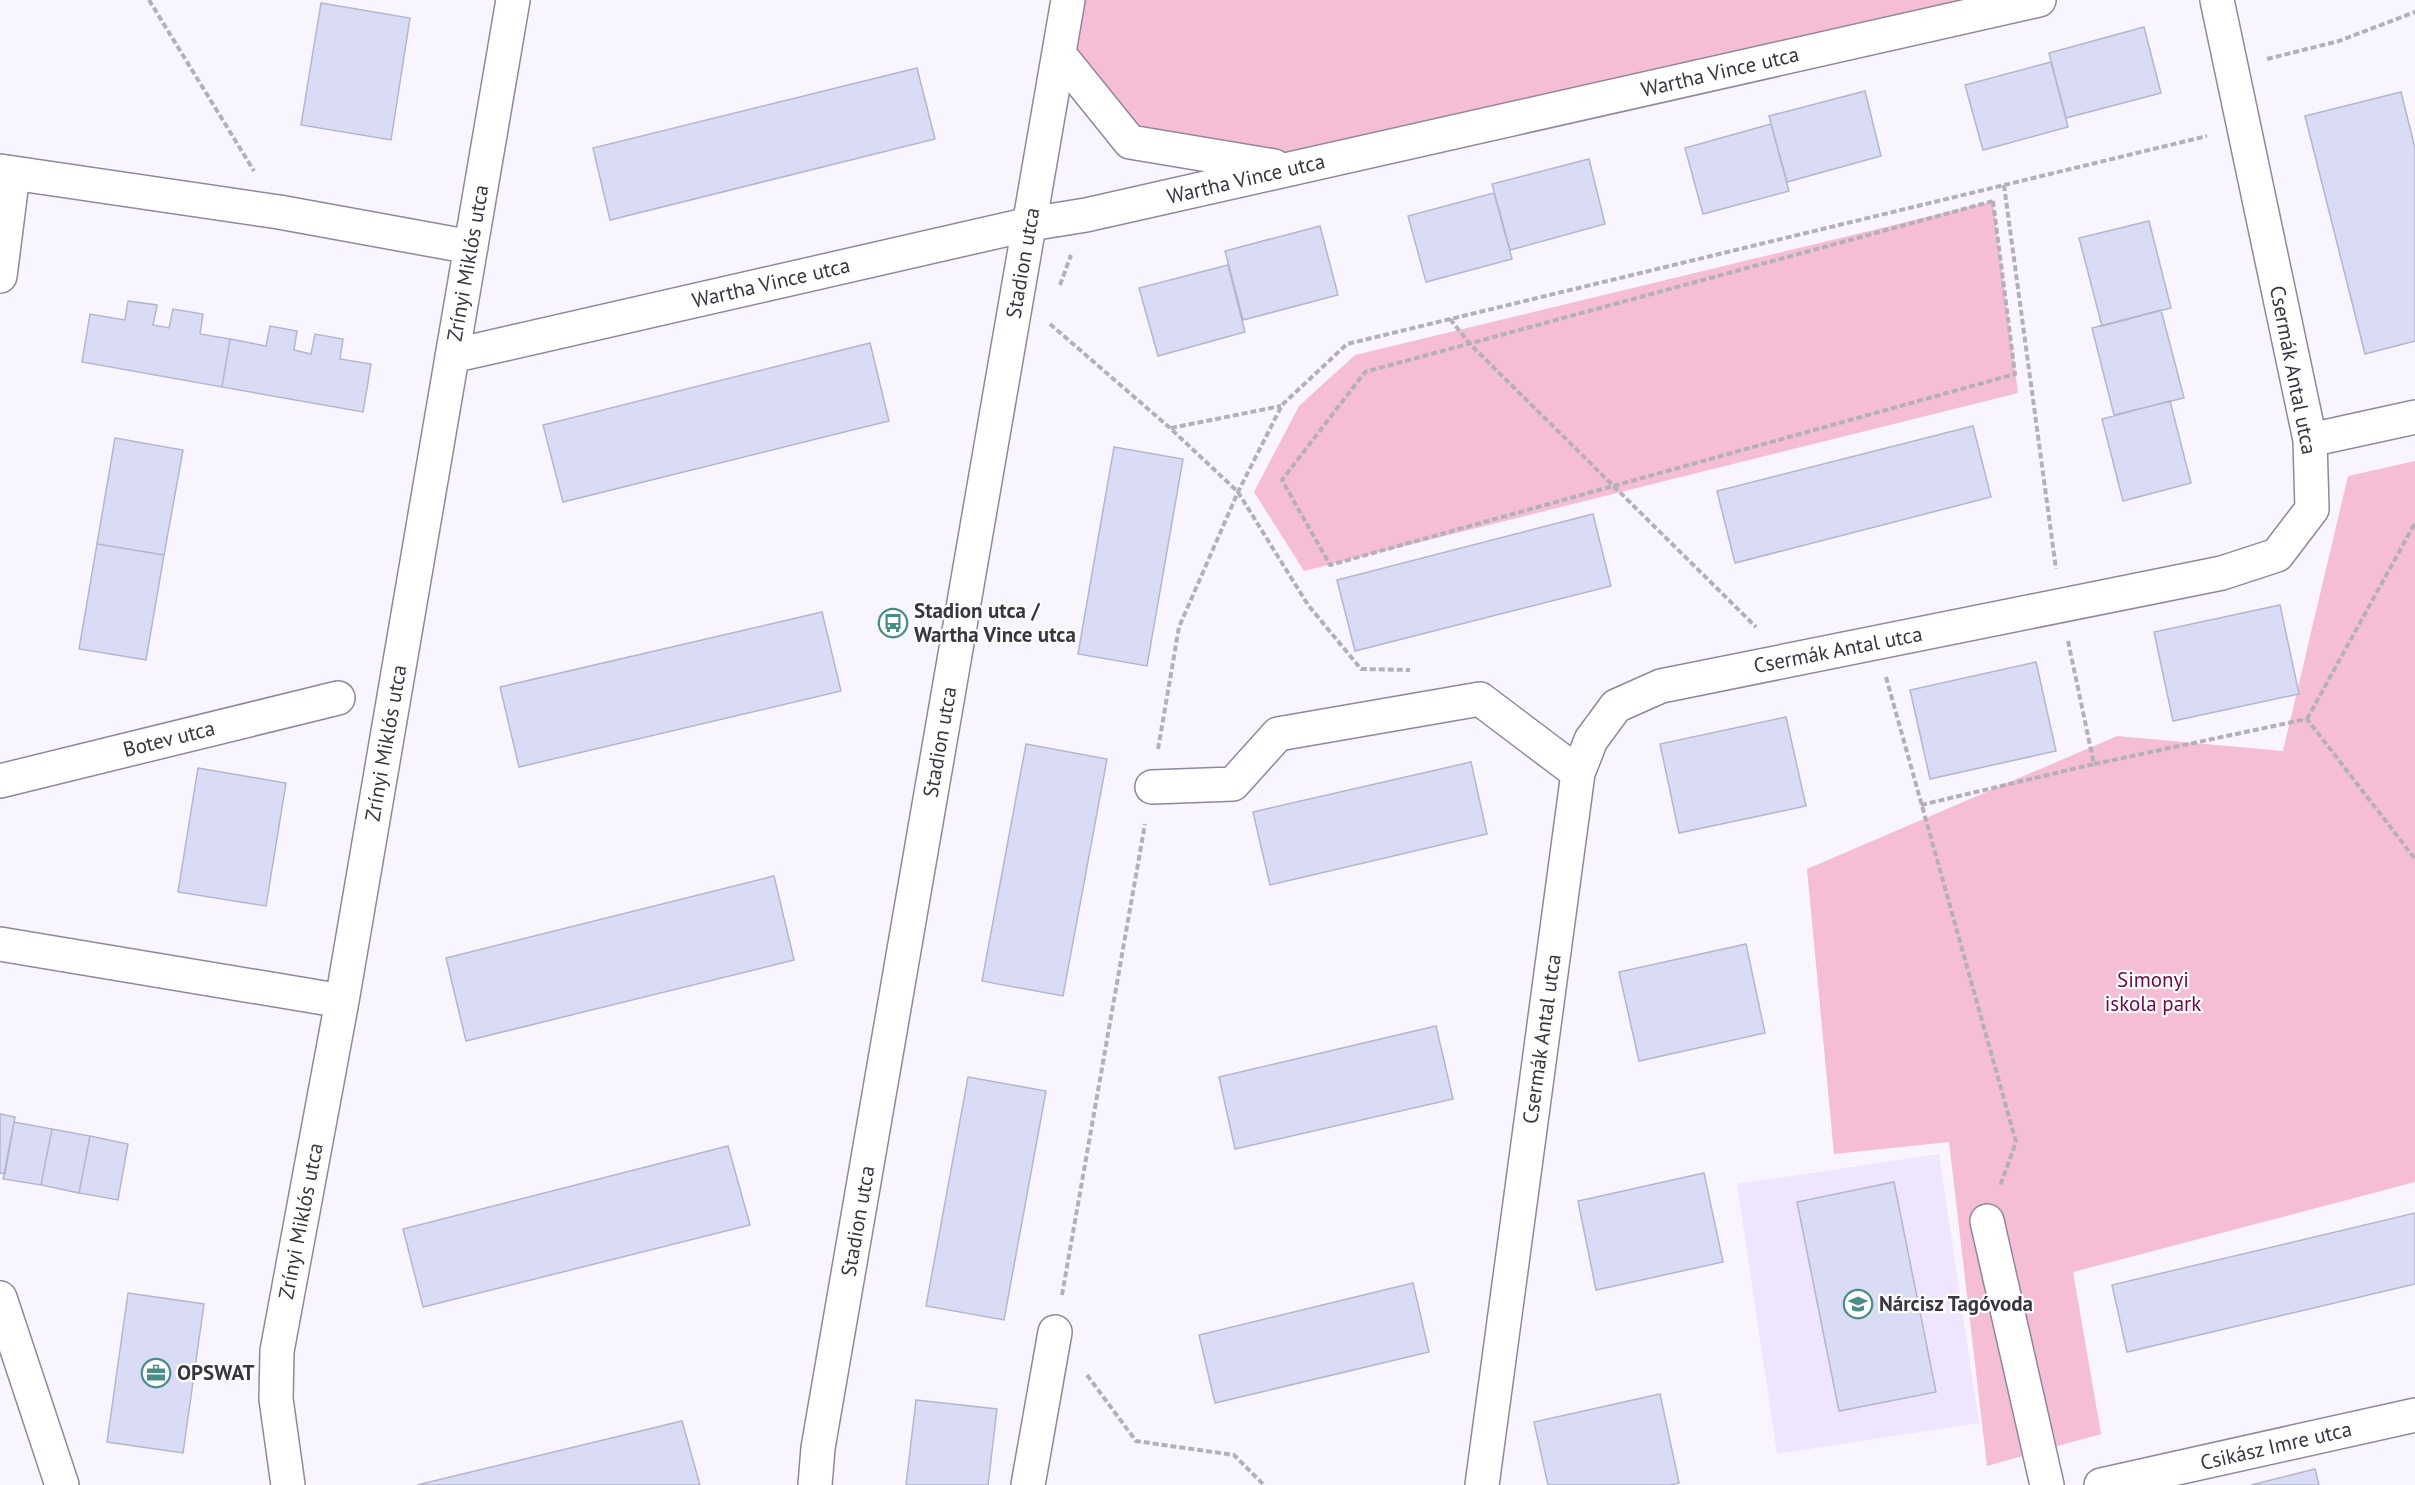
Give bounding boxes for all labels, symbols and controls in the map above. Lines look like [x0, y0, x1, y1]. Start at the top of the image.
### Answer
street label: Wartha Vince utca [1638, 40, 1801, 103]
street label: Wartha Vince utca [1164, 147, 1327, 210]
street label: Zrínyi Miklós utca [440, 183, 495, 343]
street label: Stadion utca [999, 205, 1046, 320]
street label: Wartha Vince utca [689, 251, 852, 314]
street label: Csermák Antal utca [2264, 283, 2323, 457]
place label: Stadion utca / Wartha Vince utca [914, 597, 1076, 648]
bus stop icon: Stadion utca / Wartha Vince utca [877, 607, 909, 639]
street label: Csermák Antal utca [1751, 620, 1925, 679]
street label: Zrínyi Miklós utca [358, 663, 413, 823]
street label: Stadion utca [916, 684, 963, 799]
street label: Botev utca [120, 714, 218, 763]
street label: Csermák Antal utca [1516, 952, 1567, 1126]
park label: Simonyi iskola park [2105, 966, 2201, 1017]
street label: Zrínyi Miklós utca [272, 1141, 329, 1301]
street label: Stadion utca [834, 1163, 881, 1278]
school or university icon: Nárcisz Tagóvoda [1842, 1288, 1874, 1320]
place label: Nárcisz Tagóvoda [1879, 1290, 2033, 1317]
office icon: OPSWAT [140, 1357, 172, 1389]
place label: OPSWAT [177, 1359, 254, 1386]
street label: Csikász Imre utca [2198, 1415, 2354, 1476]

